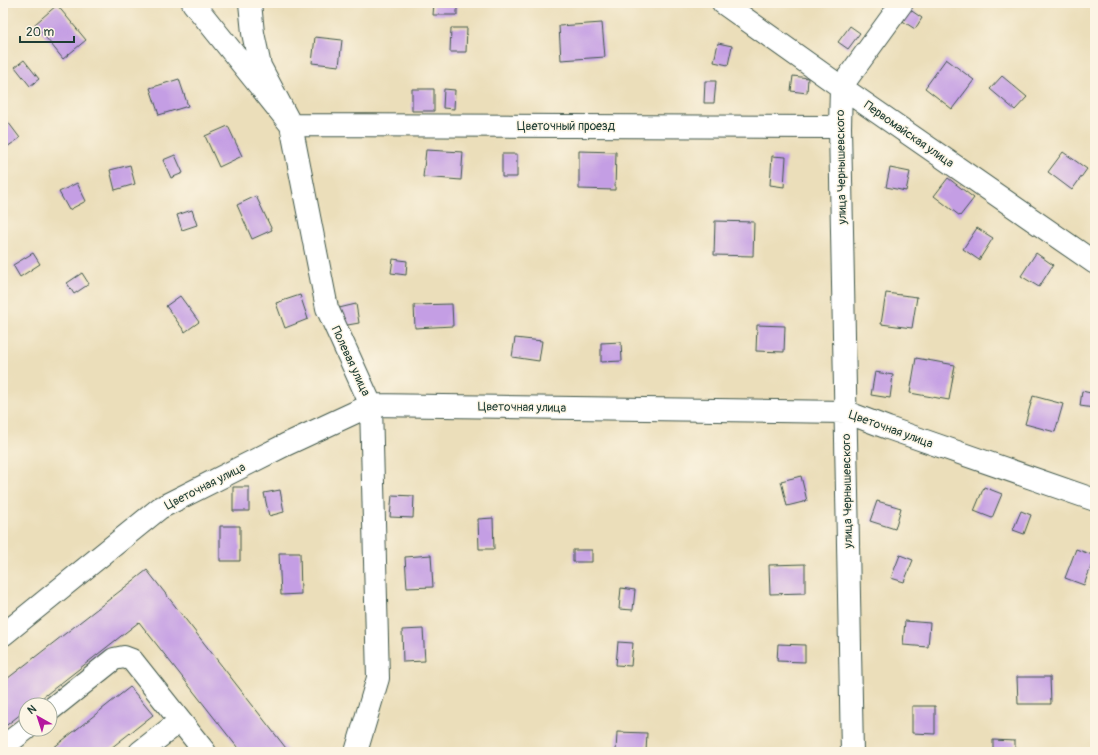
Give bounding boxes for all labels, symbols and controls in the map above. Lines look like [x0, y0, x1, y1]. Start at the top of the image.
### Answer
scale bar [20, 18, 74, 44]
text: 20 m [26, 25, 55, 40]
street label: Первомайская улица [861, 98, 957, 171]
street label: улица Чернышевского [833, 109, 850, 225]
street label: Цветочный проезд [517, 119, 616, 134]
street label: Полевая улица [328, 324, 373, 399]
street label: Цветочная улица [478, 399, 567, 416]
street label: Цветочная улица [847, 407, 935, 452]
street label: улица Чернышевского [839, 433, 856, 549]
street label: Цветочная улица [162, 459, 248, 513]
north arrow [18, 697, 58, 737]
text: N [25, 702, 39, 717]

